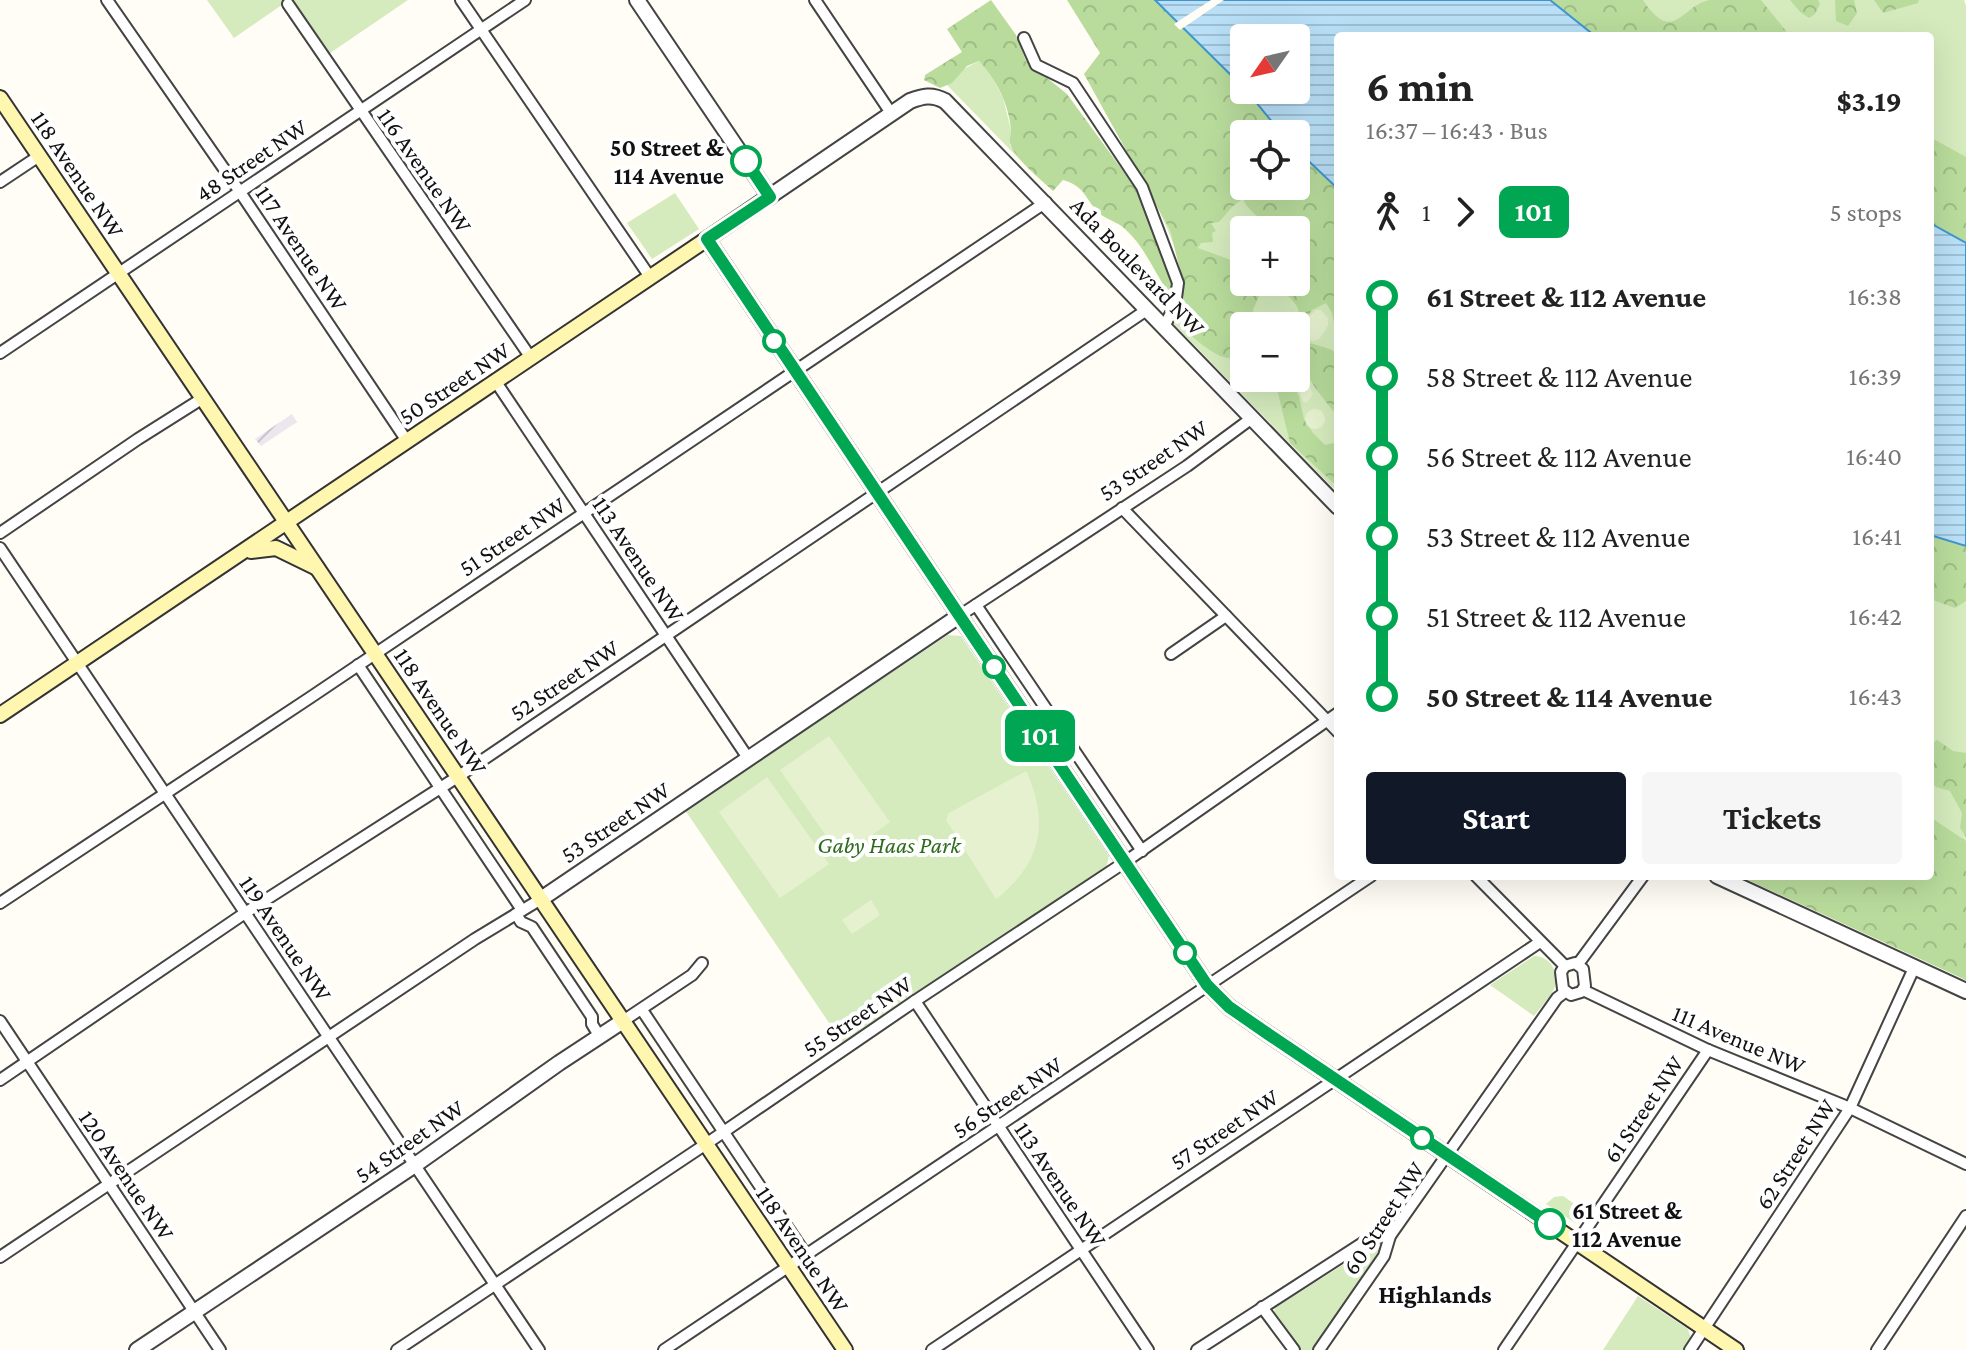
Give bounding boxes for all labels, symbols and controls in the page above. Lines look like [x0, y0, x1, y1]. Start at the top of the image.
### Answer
north arrow [1230, 24, 1310, 104]
map controls [1230, 24, 1310, 392]
text: 6 min [1366, 62, 1474, 110]
text: $3.19 [1837, 84, 1902, 117]
street label: 116 Avenue NW [372, 103, 478, 237]
street label: 118 Avenue NW [26, 106, 130, 242]
street label: 48 Street NW [190, 113, 312, 207]
text: 16:37 – 16:43 · Bus [1366, 116, 1548, 145]
button: locate [1230, 120, 1310, 200]
place label: 50 Street & 114 Avenue [610, 134, 725, 189]
marker: 50 Street & 114 Avenue [731, 146, 761, 176]
street label: 117 Avenue NW [250, 181, 354, 315]
icon: walk [1366, 190, 1410, 234]
icon: forward [1443, 190, 1487, 234]
street label: Ada Boulevard NW [1065, 191, 1211, 341]
text: 101 [1515, 196, 1553, 227]
text: 1 [1422, 198, 1431, 227]
text: 5 stops [1829, 198, 1902, 227]
button: + [1230, 216, 1310, 296]
text: 61 Street & 112 Avenue [1426, 280, 1706, 313]
text: 16:38 [1848, 282, 1902, 311]
button: − [1230, 312, 1310, 392]
unlabelled marker [763, 330, 785, 352]
street label: 50 Street NW [393, 336, 515, 430]
text: 58 Street & 112 Avenue [1426, 360, 1693, 393]
text: 16:39 [1849, 362, 1902, 391]
street label: 53 Street NW [1093, 414, 1213, 506]
text: 56 Street & 112 Avenue [1426, 440, 1692, 473]
text: 16:40 [1846, 442, 1902, 471]
street label: 51 Street NW [454, 491, 570, 581]
street label: 113 Avenue NW [587, 491, 691, 627]
text: 53 Street & 112 Avenue [1426, 520, 1690, 553]
text: 16:41 [1852, 522, 1902, 551]
text: 51 Street & 112 Avenue [1426, 600, 1686, 633]
text: 16:42 [1849, 602, 1902, 631]
street label: 52 Street NW [505, 634, 623, 726]
street label: 118 Avenue NW [389, 643, 493, 779]
unlabelled marker [983, 656, 1005, 678]
text: 50 Street & 114 Avenue [1426, 680, 1712, 713]
text: 16:43 [1849, 682, 1902, 711]
line badge: 101 [994, 710, 1086, 762]
text: 101 [1021, 720, 1059, 751]
button: Start [1366, 772, 1626, 864]
button: Tickets [1642, 772, 1902, 864]
street label: 53 Street NW [555, 776, 675, 868]
park label: Gaby Haas Park [817, 831, 962, 858]
street label: 119 Avenue NW [234, 870, 338, 1006]
unlabelled marker [1174, 942, 1196, 964]
street label: 55 Street NW [797, 970, 917, 1062]
street label: 111 Avenue NW [1669, 999, 1809, 1079]
street label: 56 Street NW [947, 1050, 1067, 1144]
street label: 61 Street NW [1597, 1050, 1689, 1168]
street label: 57 Street NW [1165, 1083, 1283, 1175]
street label: 54 Street NW [349, 1094, 469, 1188]
street label: 62 Street NW [1749, 1094, 1841, 1214]
street label: 120 Avenue NW [74, 1105, 180, 1245]
street label: 113 Avenue NW [1009, 1116, 1113, 1252]
unlabelled marker [1411, 1127, 1433, 1149]
street label: 60 Street NW [1337, 1157, 1429, 1279]
street label: 118 Avenue NW [751, 1181, 855, 1317]
place label: 61 Street & 112 Avenue [1572, 1197, 1683, 1252]
marker: 61 Street & 112 Avenue [1535, 1209, 1565, 1239]
district label: Highlands [1378, 1280, 1492, 1309]

